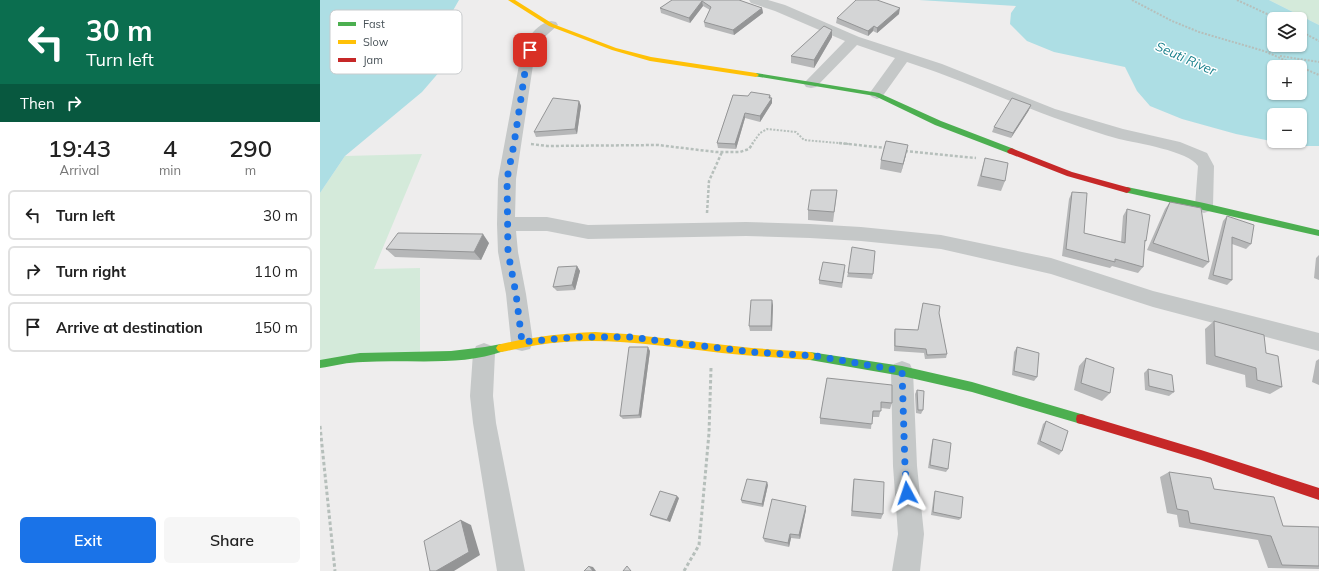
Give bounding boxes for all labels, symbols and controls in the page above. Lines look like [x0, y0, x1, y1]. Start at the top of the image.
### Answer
legend [330, 10, 462, 74]
map controls [1267, 12, 1307, 148]
button: layers [1267, 12, 1307, 52]
text: 30 m [86, 13, 152, 48]
icon: left [20, 16, 72, 68]
text: Fast [363, 17, 385, 31]
pin [513, 33, 547, 67]
text: Slow [363, 35, 389, 49]
water label: Seuti River [1153, 38, 1220, 79]
icon: arrive [519, 39, 541, 61]
text: Turn left [86, 48, 154, 71]
text: Jam [363, 53, 383, 67]
button: + [1267, 60, 1307, 100]
icon: right [63, 92, 85, 114]
text: Then [20, 94, 55, 113]
button: − [1267, 108, 1307, 148]
text: 19:43 [48, 133, 111, 163]
text: 4 [163, 133, 177, 163]
text: 290 [229, 133, 272, 163]
text: Arrival [60, 162, 99, 178]
text: min [159, 162, 181, 178]
text: m [245, 162, 256, 178]
icon: left [22, 204, 44, 226]
text: Turn left [56, 206, 115, 225]
text: 30 m [263, 206, 298, 225]
icon: right [22, 260, 44, 282]
text: Turn right [56, 262, 126, 281]
text: 110 m [254, 262, 298, 281]
icon: arrive [22, 316, 44, 338]
text: Arrive at destination [56, 318, 203, 337]
text: 150 m [254, 318, 298, 337]
position arrow [886, 472, 928, 514]
button: Exit [20, 517, 156, 563]
button: Share [164, 517, 300, 563]

